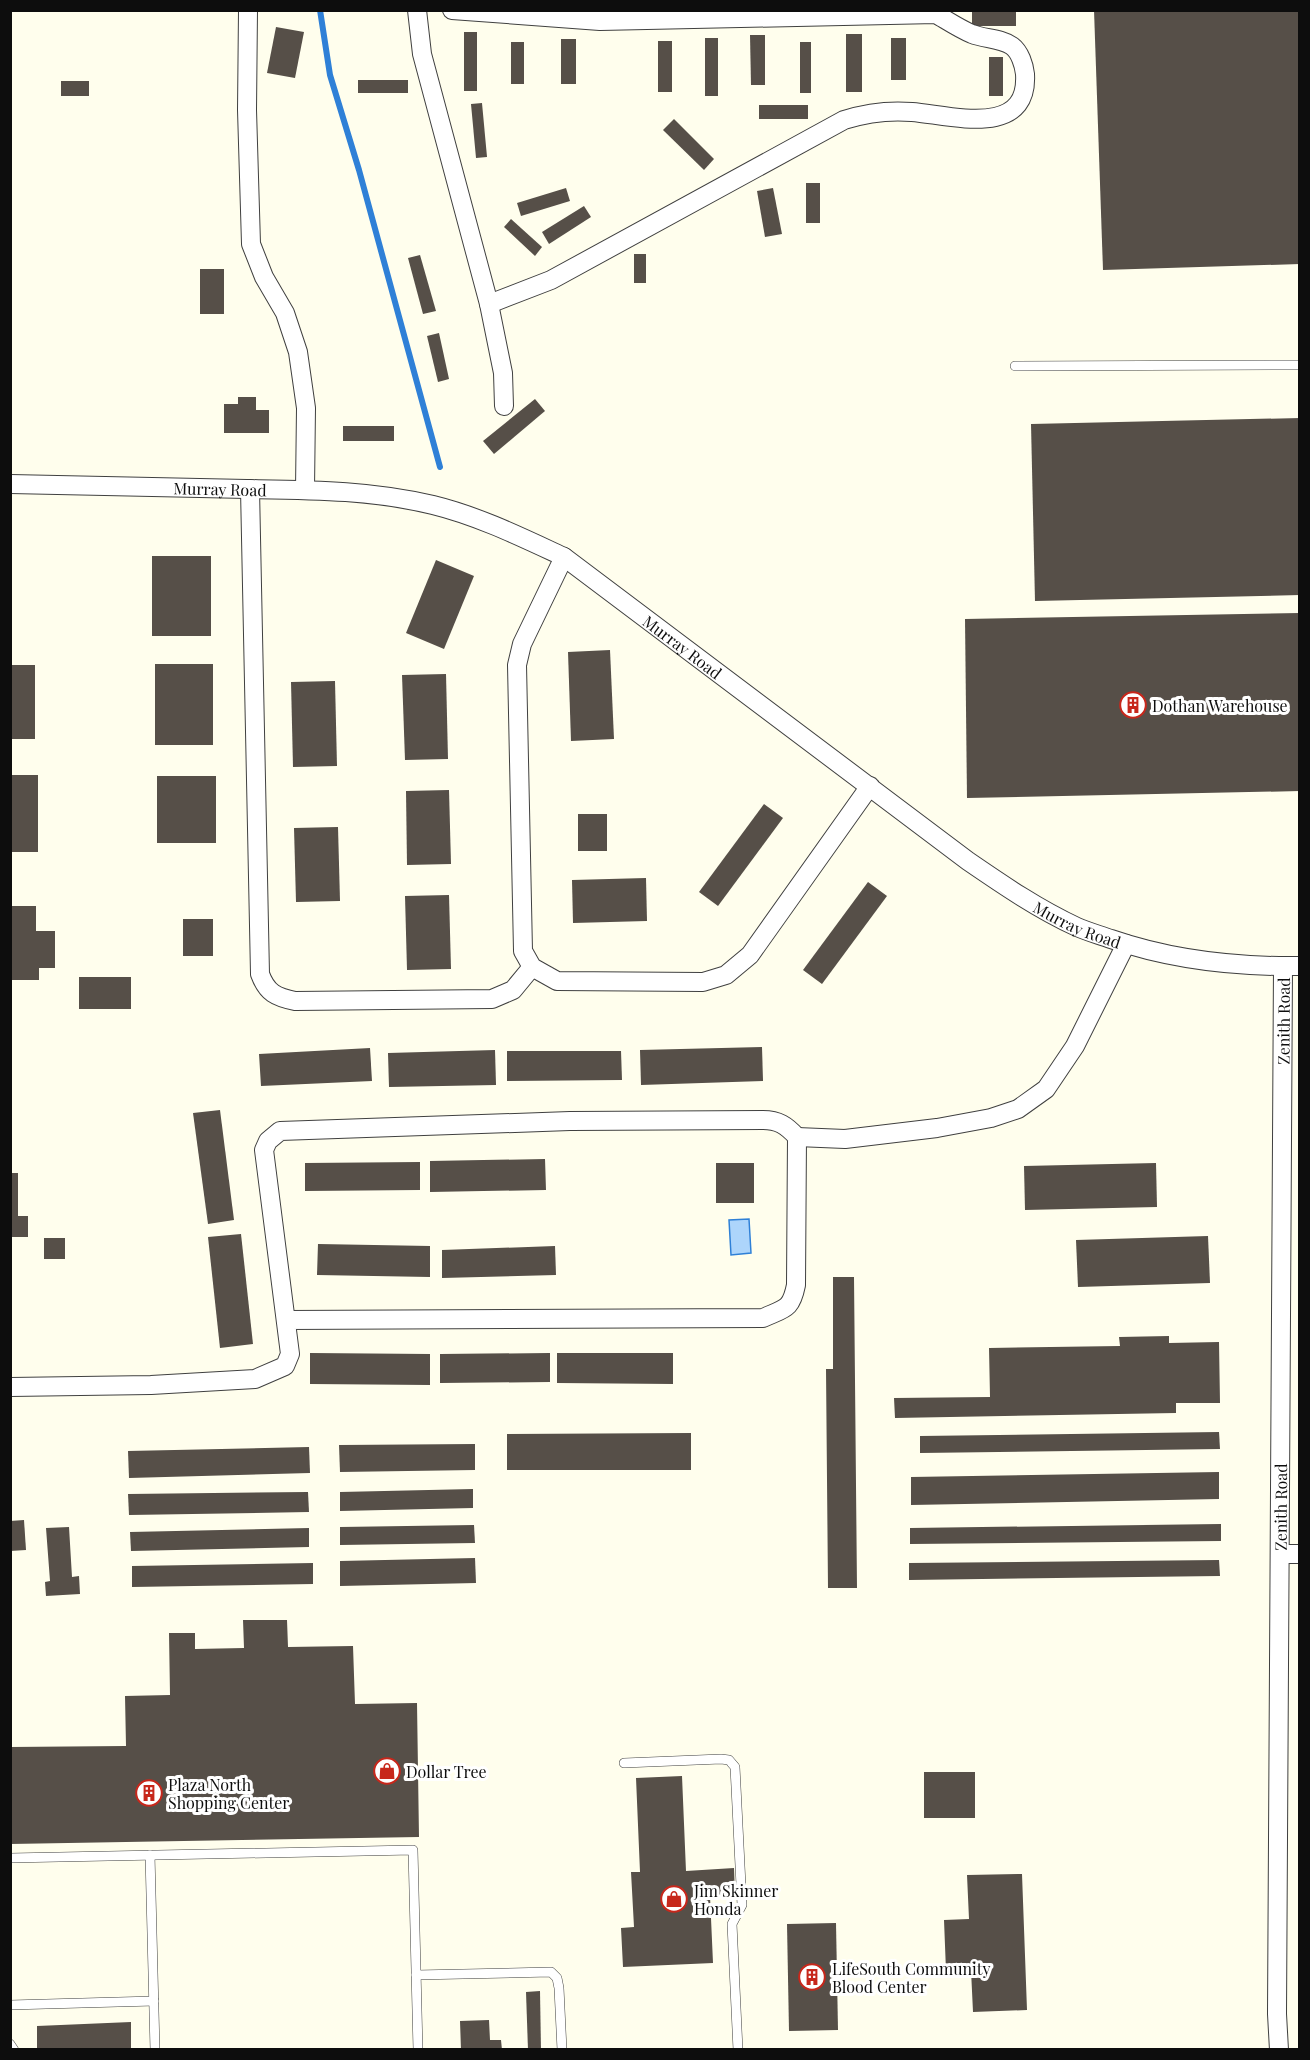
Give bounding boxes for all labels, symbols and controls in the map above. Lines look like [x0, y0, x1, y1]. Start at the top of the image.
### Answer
street label: Murray Road [173, 477, 267, 500]
street label: Murray Road [639, 610, 726, 683]
building icon: Dothan Warehouse [1118, 690, 1148, 720]
place label: Dothan Warehouse [1152, 695, 1288, 716]
street label: Murray Road [1030, 896, 1124, 952]
street label: Zenith Road [1272, 977, 1293, 1065]
street label: Zenith Road [1269, 1463, 1291, 1551]
shop icon: Dollar Tree [372, 1756, 402, 1786]
place label: Dollar Tree [406, 1761, 487, 1782]
place label: Plaza North Shopping Center [168, 1774, 289, 1813]
building icon: Plaza North Shopping Center [134, 1778, 164, 1808]
place label: Jim Skinner Honda [693, 1880, 778, 1919]
shop icon: Jim Skinner Honda [659, 1884, 689, 1914]
place label: LifeSouth Community Blood Center [832, 1958, 990, 1997]
building icon: LifeSouth Community Blood Center [797, 1962, 827, 1992]

